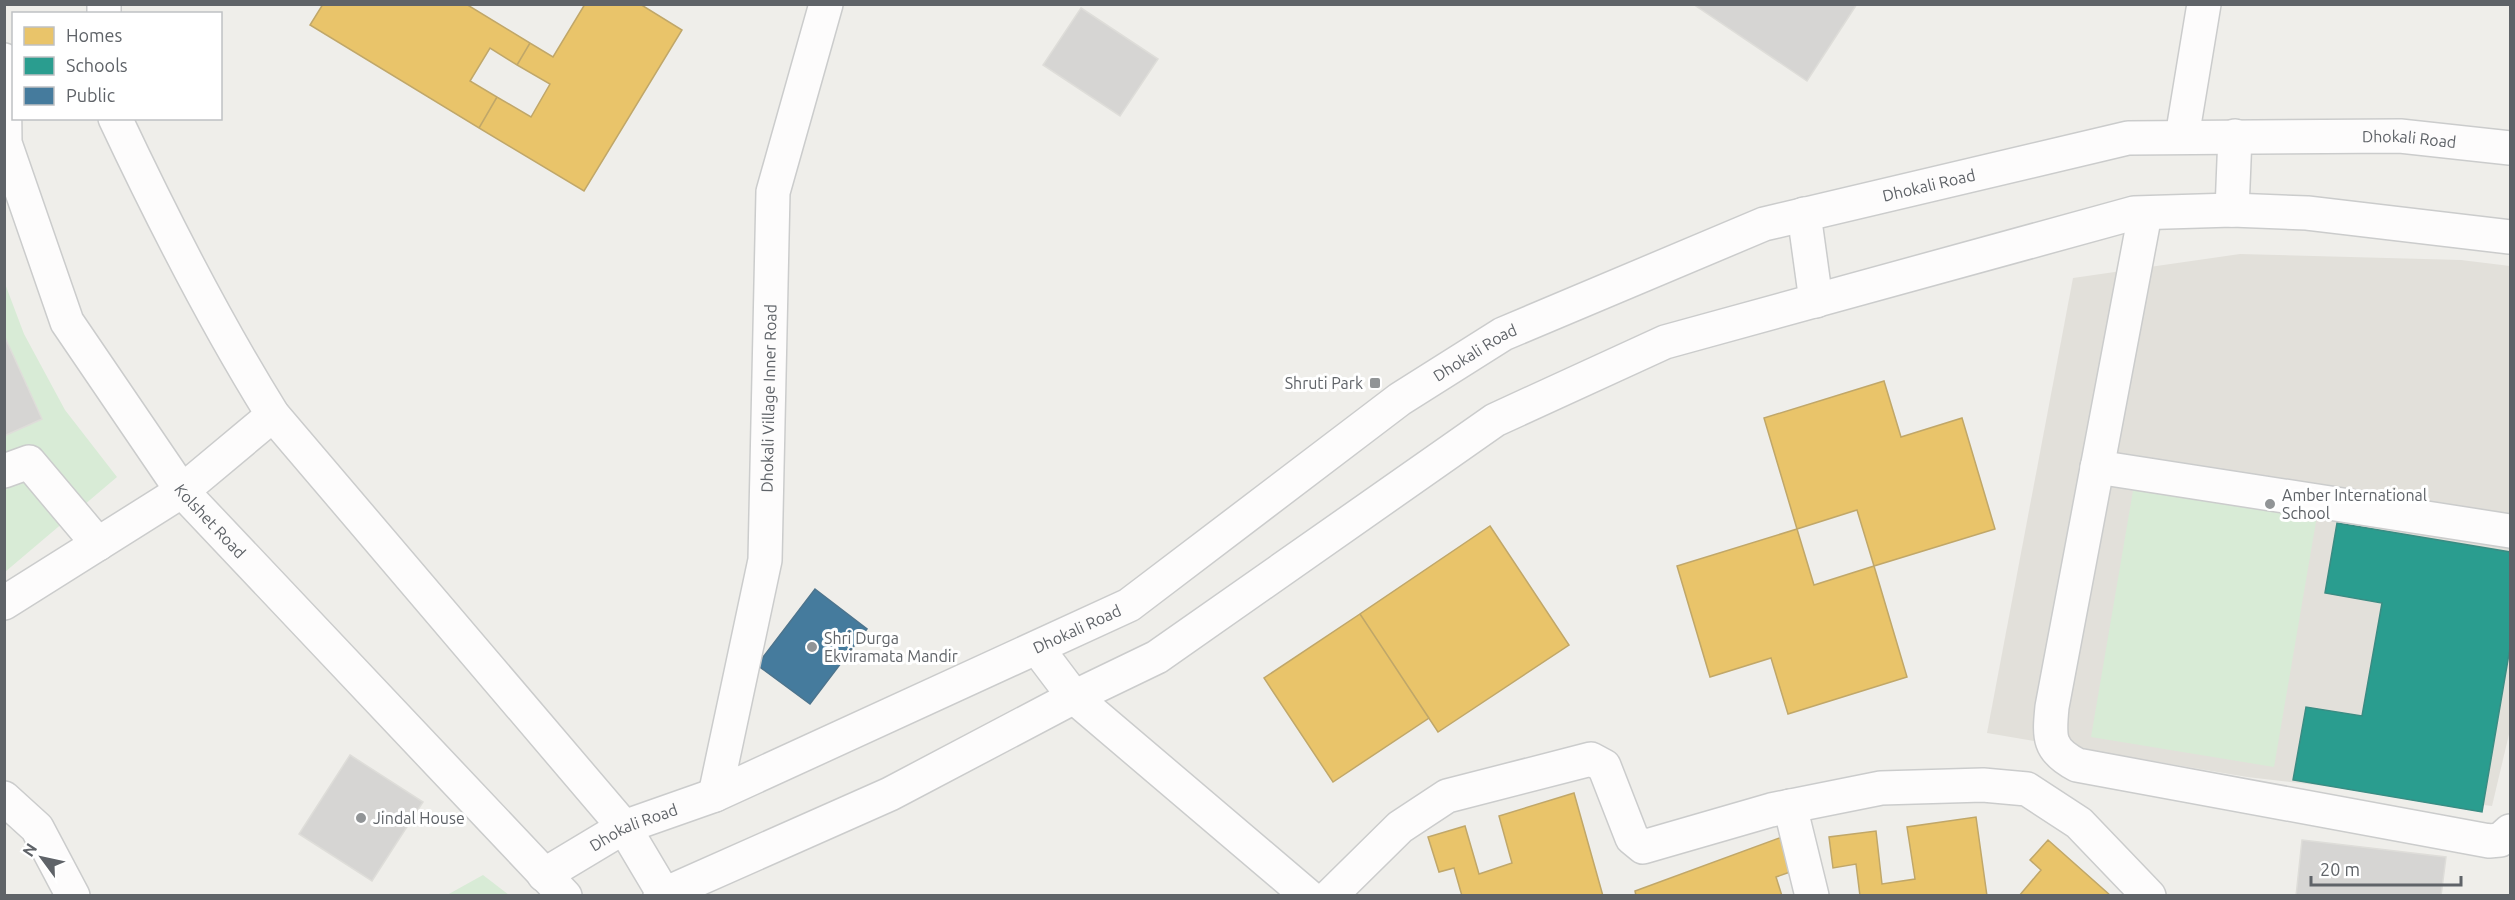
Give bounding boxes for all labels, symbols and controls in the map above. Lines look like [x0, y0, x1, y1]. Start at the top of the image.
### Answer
legend [12, 12, 222, 120]
text: Homes [66, 25, 123, 45]
text: Schools [66, 55, 128, 75]
text: Public [66, 85, 115, 105]
street label: Dhokali Road [2362, 127, 2457, 151]
street label: Dhokali Road [1881, 165, 1977, 205]
street label: Dhokali Village Inner Road [757, 304, 780, 493]
street label: Dhokali Road [1430, 320, 1519, 385]
place label: Shruti Park [1285, 374, 1363, 392]
marker: Shruti Park [1368, 376, 1382, 390]
street label: Kolshet Road [171, 481, 249, 562]
place label: Amber International School [2282, 486, 2427, 522]
marker: Amber International School [2263, 497, 2277, 511]
street label: Dhokali Road [1030, 601, 1124, 657]
place label: Shri Durga Ekviramata Mandir [824, 629, 958, 665]
marker: Shri Durga Ekviramata Mandir [805, 640, 819, 654]
street label: Dhokali Road [586, 800, 680, 855]
place label: Jindal House [373, 809, 465, 827]
marker: Jindal House [354, 811, 368, 825]
north arrow [12, 828, 72, 888]
text: N [19, 840, 40, 860]
scale bar [2311, 849, 2461, 887]
text: 20 m [2320, 859, 2360, 879]

